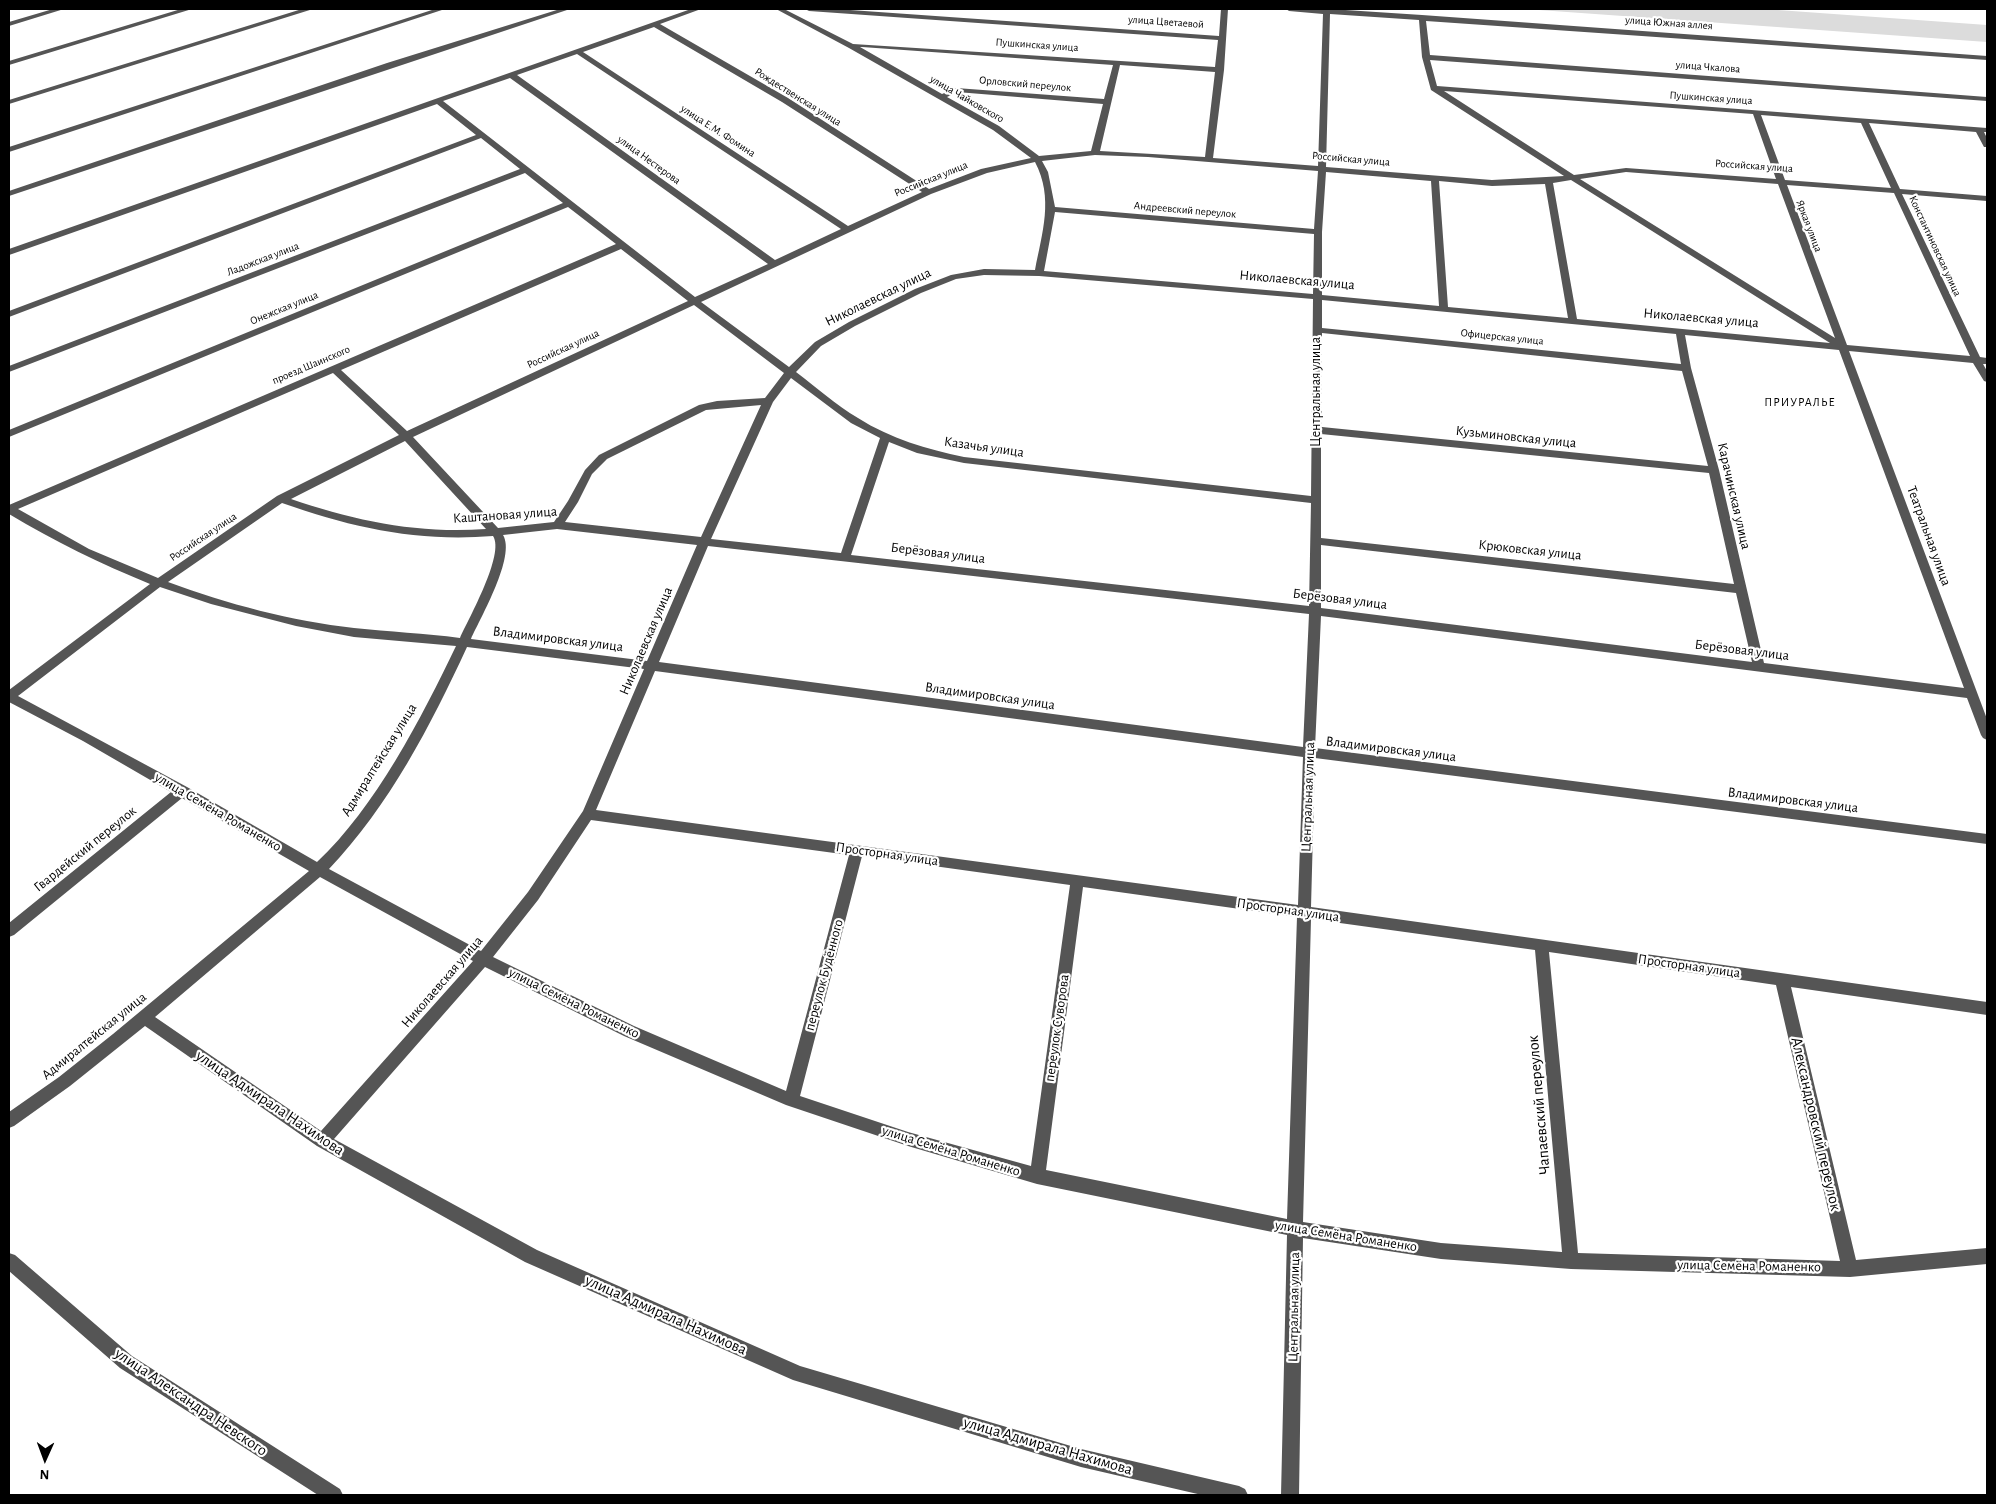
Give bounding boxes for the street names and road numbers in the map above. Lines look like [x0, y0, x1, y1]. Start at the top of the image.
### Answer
street label: улица Цветаевой [1128, 13, 1204, 31]
street label: улица Южная аллея [1625, 13, 1713, 33]
street label: Пушкинская улица [995, 36, 1079, 54]
street label: улица Чкалова [1675, 58, 1741, 76]
street label: Рождественская улица [752, 65, 844, 129]
street label: улица Чайковского [928, 72, 1006, 126]
street label: Орловский переулок [978, 73, 1072, 95]
street label: Пушкинская улица [1669, 89, 1753, 107]
street label: улица Е.М. Фомина [678, 102, 758, 160]
street label: улица Нестерова [615, 133, 683, 187]
street label: Российская улица [1311, 149, 1391, 169]
street label: Российская улица [1714, 157, 1794, 175]
street label: Российская улица [892, 158, 970, 200]
street label: Константиновская улица [1906, 194, 1964, 298]
street label: Яркая улица [1793, 198, 1825, 254]
street label: Андреевский переулок [1133, 199, 1237, 221]
street label: Ладожская улица [225, 239, 301, 279]
street label: Николаевская улица [822, 264, 934, 330]
street label: Николаевская улица [1239, 267, 1355, 293]
street label: Онежская улица [248, 288, 320, 328]
street label: Николаевская улица [1643, 305, 1759, 331]
street label: Российская улица [525, 326, 601, 372]
street label: Офицерская улица [1460, 326, 1544, 348]
street label: Центральная улица [1308, 337, 1324, 447]
street label: проезд Шаинского [270, 343, 352, 387]
street label: Кузьминовская улица [1455, 422, 1577, 452]
street label: Казачья улица [943, 433, 1025, 461]
street label: Карачинская улица [1714, 441, 1754, 551]
street label: Театральная улица [1903, 484, 1955, 588]
street label: Каштановая улица [452, 503, 558, 527]
street label: Российская улица [167, 510, 239, 564]
street label: Крюковская улица [1478, 536, 1582, 564]
street label: Берёзовая улица [890, 539, 986, 567]
street label: Николаевская улица [616, 584, 676, 698]
street label: Берёзовая улица [1292, 585, 1388, 613]
street label: Владимировская улица [492, 623, 624, 655]
street label: Берёзовая улица [1694, 636, 1790, 664]
street label: Владимировская улица [924, 679, 1056, 713]
street label: Адмиралтейская улица [337, 700, 421, 820]
street label: Владимировская улица [1325, 733, 1457, 765]
street label: Центральная улица [1298, 742, 1318, 852]
street label: улица Семёна Романенко [152, 769, 284, 855]
street label: Владимировская улица [1727, 784, 1859, 816]
street label: Гвардейский переулок [30, 802, 140, 896]
street label: Просторная улица [835, 838, 939, 870]
street label: Просторная улица [1236, 894, 1340, 926]
street label: переулок Будённого [801, 917, 847, 1033]
street label: Николаевская улица [398, 933, 486, 1031]
street label: Просторная улица [1637, 950, 1741, 982]
street label: улица Семёна Романенко [506, 964, 642, 1042]
street label: переулок Суворова [1041, 973, 1073, 1083]
street label: Адмиралтейская улица [38, 989, 150, 1083]
street label: Чапаевский переулок [1523, 1035, 1555, 1175]
street label: Александровский переулок [1787, 1035, 1845, 1213]
street label: улица Адмирала Нахимова [192, 1046, 348, 1160]
street label: улица Семёна Романенко [880, 1122, 1022, 1180]
street label: улица Семёна Романенко [1274, 1216, 1418, 1256]
street label: Центральная улица [1285, 1252, 1303, 1362]
street label: улица Семёна Романенко [1677, 1256, 1821, 1276]
street label: улица Адмирала Нахимова [582, 1271, 750, 1359]
street label: улица Александра Невского [111, 1344, 271, 1460]
street label: улица Адмирала Нахимова [961, 1413, 1135, 1479]

